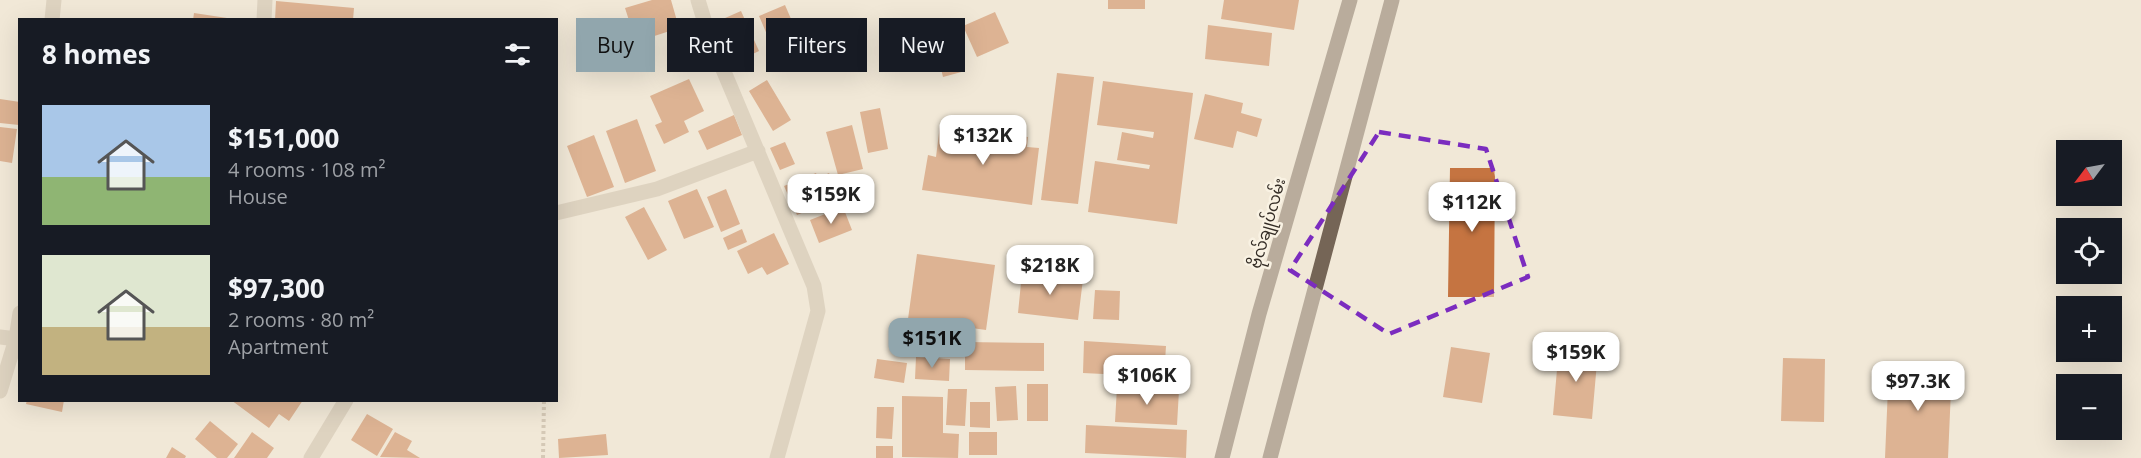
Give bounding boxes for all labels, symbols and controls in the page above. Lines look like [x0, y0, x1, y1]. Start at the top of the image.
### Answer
chip: Buy [576, 18, 655, 72]
chip: Rent [667, 18, 754, 72]
chip: Filters [766, 18, 867, 72]
chip: New [879, 18, 965, 72]
text: 8 homes [42, 36, 151, 72]
icon: filters [501, 38, 534, 71]
pin: $132K [941, 115, 1025, 166]
text: $151,000 [228, 120, 339, 156]
text: $132K [953, 121, 1013, 148]
icon: home [90, 129, 162, 201]
north arrow [2056, 140, 2122, 206]
map controls [2056, 140, 2122, 440]
text: 4 rooms · 108 m² [228, 156, 386, 183]
pin: $159K [789, 174, 873, 225]
street label: ဗိုလ်ချုပ်လမ်း [1244, 175, 1294, 272]
text: $159K [801, 180, 861, 207]
pin: $112K [1430, 182, 1514, 233]
text: House [228, 183, 288, 210]
text: $112K [1442, 188, 1502, 215]
button: locate [2056, 218, 2122, 284]
pin: $218K [1008, 245, 1092, 296]
text: $218K [1020, 251, 1080, 278]
text: $97,300 [228, 270, 325, 306]
icon: home [90, 279, 162, 351]
button: + [2056, 296, 2122, 362]
text: 2 rooms · 80 m² [228, 306, 374, 333]
pin: $151K [890, 318, 974, 369]
text: $151K [902, 324, 962, 351]
pin: $159K [1534, 332, 1618, 383]
text: Apartment [228, 333, 328, 360]
text: $159K [1546, 338, 1606, 365]
pin: $106K [1105, 355, 1189, 406]
text: $106K [1117, 361, 1177, 388]
pin: $97.3K [1869, 361, 1967, 412]
text: $97.3K [1886, 367, 1950, 394]
button: − [2056, 374, 2122, 440]

